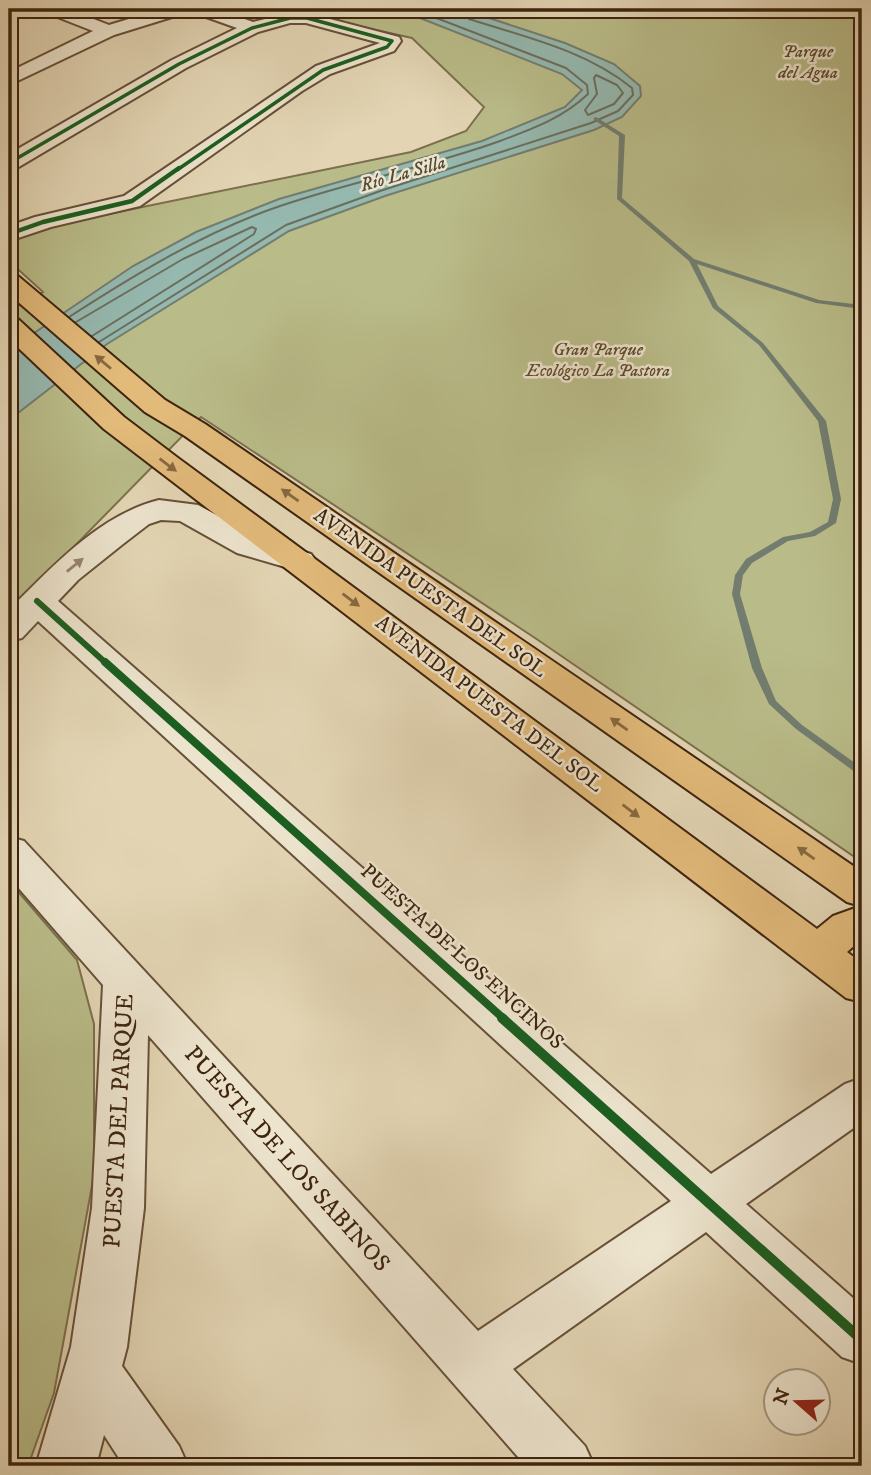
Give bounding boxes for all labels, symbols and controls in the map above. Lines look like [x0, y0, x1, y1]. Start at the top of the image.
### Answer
park label: Parque del Agua [777, 41, 838, 84]
water label: Río La Silla [357, 151, 448, 197]
park label: Gran Parque Ecológico La Pastora [525, 339, 670, 382]
one-way arrow [95, 355, 112, 370]
one-way arrow [159, 457, 177, 471]
one-way arrow [280, 489, 299, 502]
street label: AVENIDA PUESTA DEL SOL [309, 503, 551, 683]
one-way arrow [66, 558, 84, 573]
one-way arrow [342, 593, 360, 607]
street label: AVENIDA PUESTA DEL SOL [370, 610, 608, 798]
one-way arrow [609, 717, 629, 730]
one-way arrow [621, 803, 639, 818]
one-way arrow [797, 846, 815, 860]
street label: PUESTA DE LOS ENCINOS [355, 859, 569, 1055]
street label: PUESTA DEL PARQUE [97, 993, 141, 1249]
street label: PUESTA DE LOS SABINOS [178, 1040, 396, 1278]
north arrow [762, 1366, 832, 1436]
text: N [769, 1385, 796, 1408]

